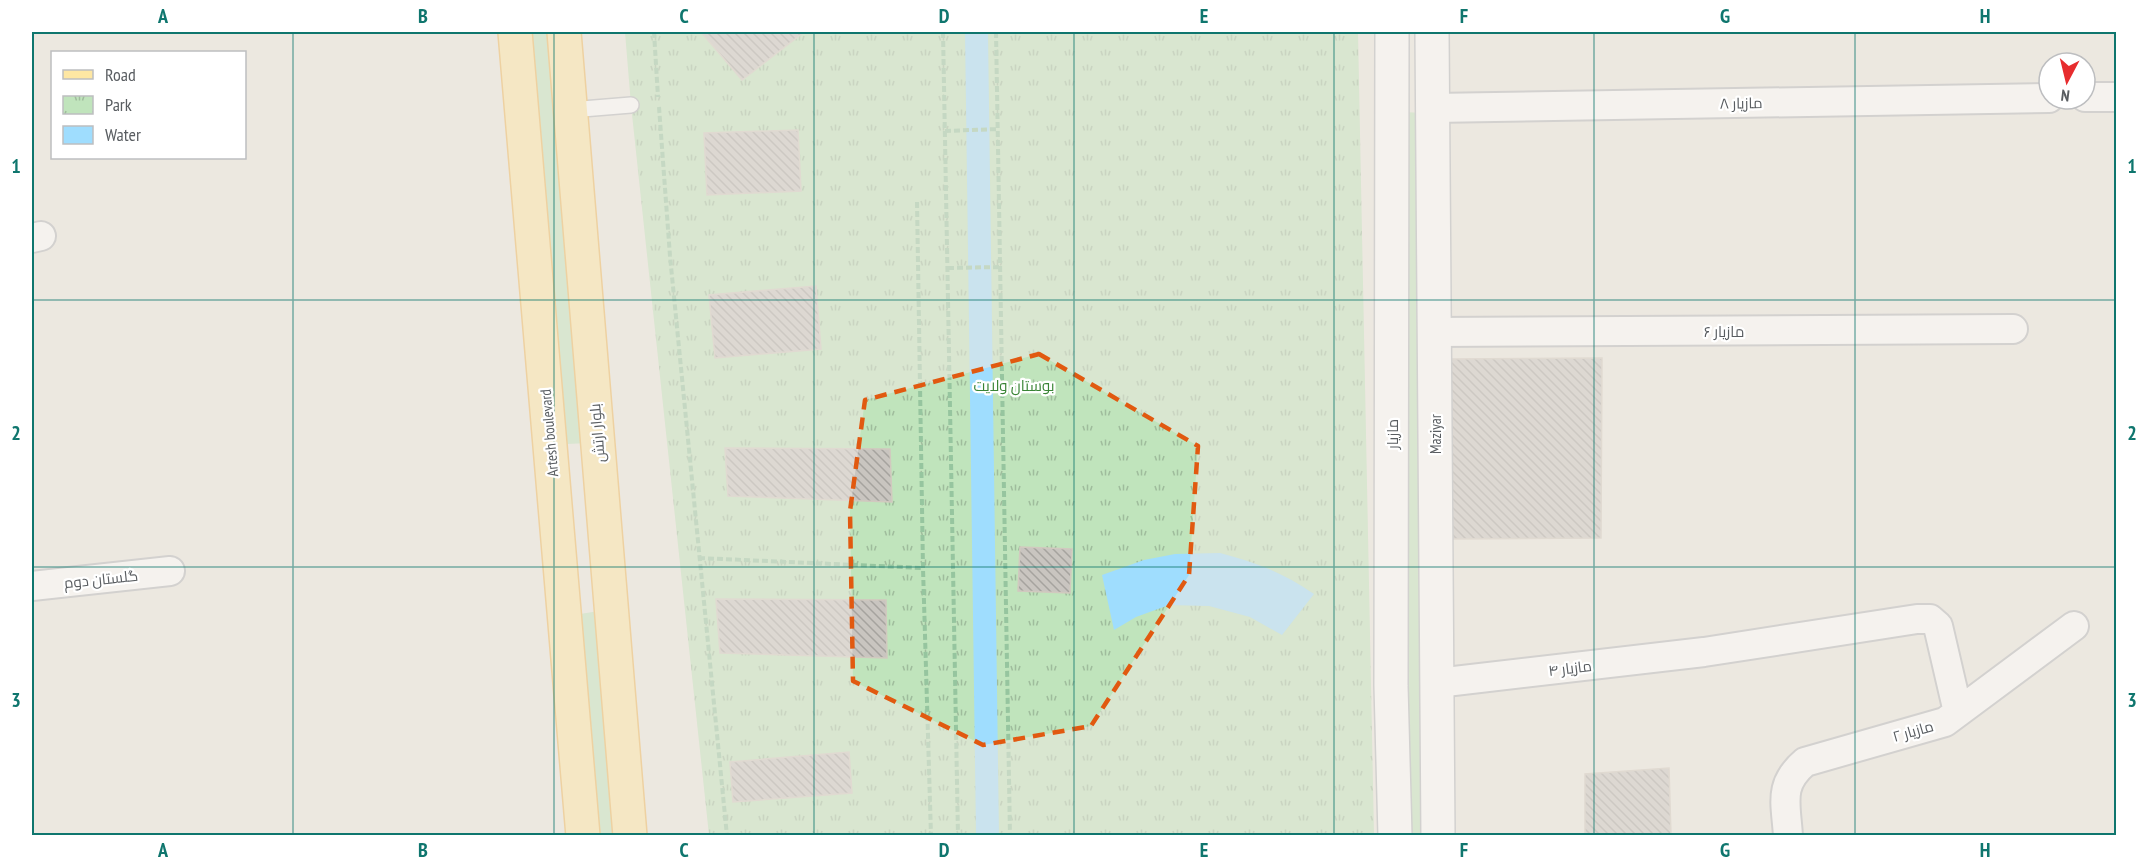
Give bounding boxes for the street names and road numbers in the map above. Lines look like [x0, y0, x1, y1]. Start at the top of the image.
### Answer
street label: مازیار ٨ [1719, 93, 1763, 113]
street label: مازیار ۶ [1704, 322, 1744, 341]
street label: Artesh boulevard [536, 388, 562, 478]
street label: بلوار ارتش [585, 403, 610, 463]
street label: Maziyar [1426, 413, 1445, 454]
street label: مازیار [1383, 419, 1402, 450]
street label: گلستان دوم [63, 566, 139, 593]
street label: مازیار ۴ [1547, 656, 1593, 680]
street label: مازیار ۲ [1890, 716, 1936, 746]

